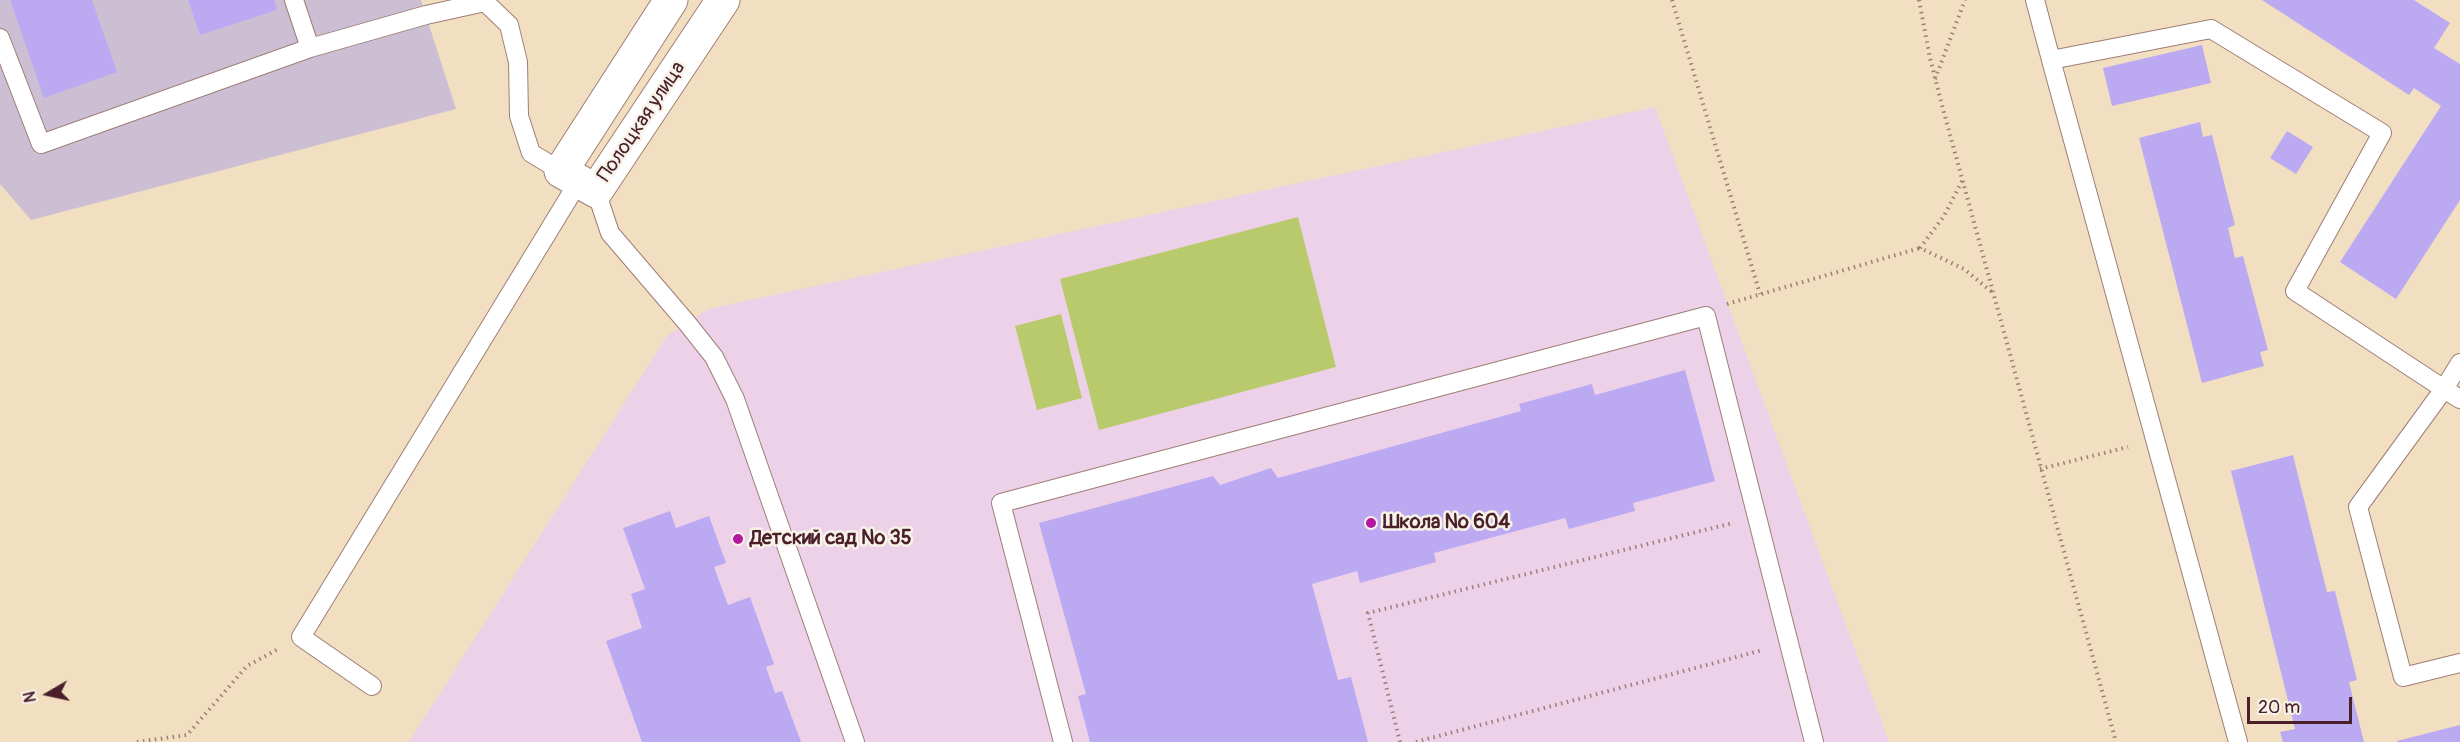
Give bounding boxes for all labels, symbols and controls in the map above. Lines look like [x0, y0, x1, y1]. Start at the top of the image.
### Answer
street label: Полоцкая улица [593, 57, 691, 187]
place label: Школа № 604 [1383, 511, 1510, 535]
marker: Школа № 604 [1364, 516, 1378, 530]
place label: Детский сад № 35 [750, 527, 912, 551]
marker: Детский сад № 35 [731, 532, 745, 546]
north arrow [18, 664, 78, 724]
scale bar [2250, 685, 2355, 723]
text: N [19, 690, 41, 704]
text: 20 m [2258, 696, 2300, 719]

